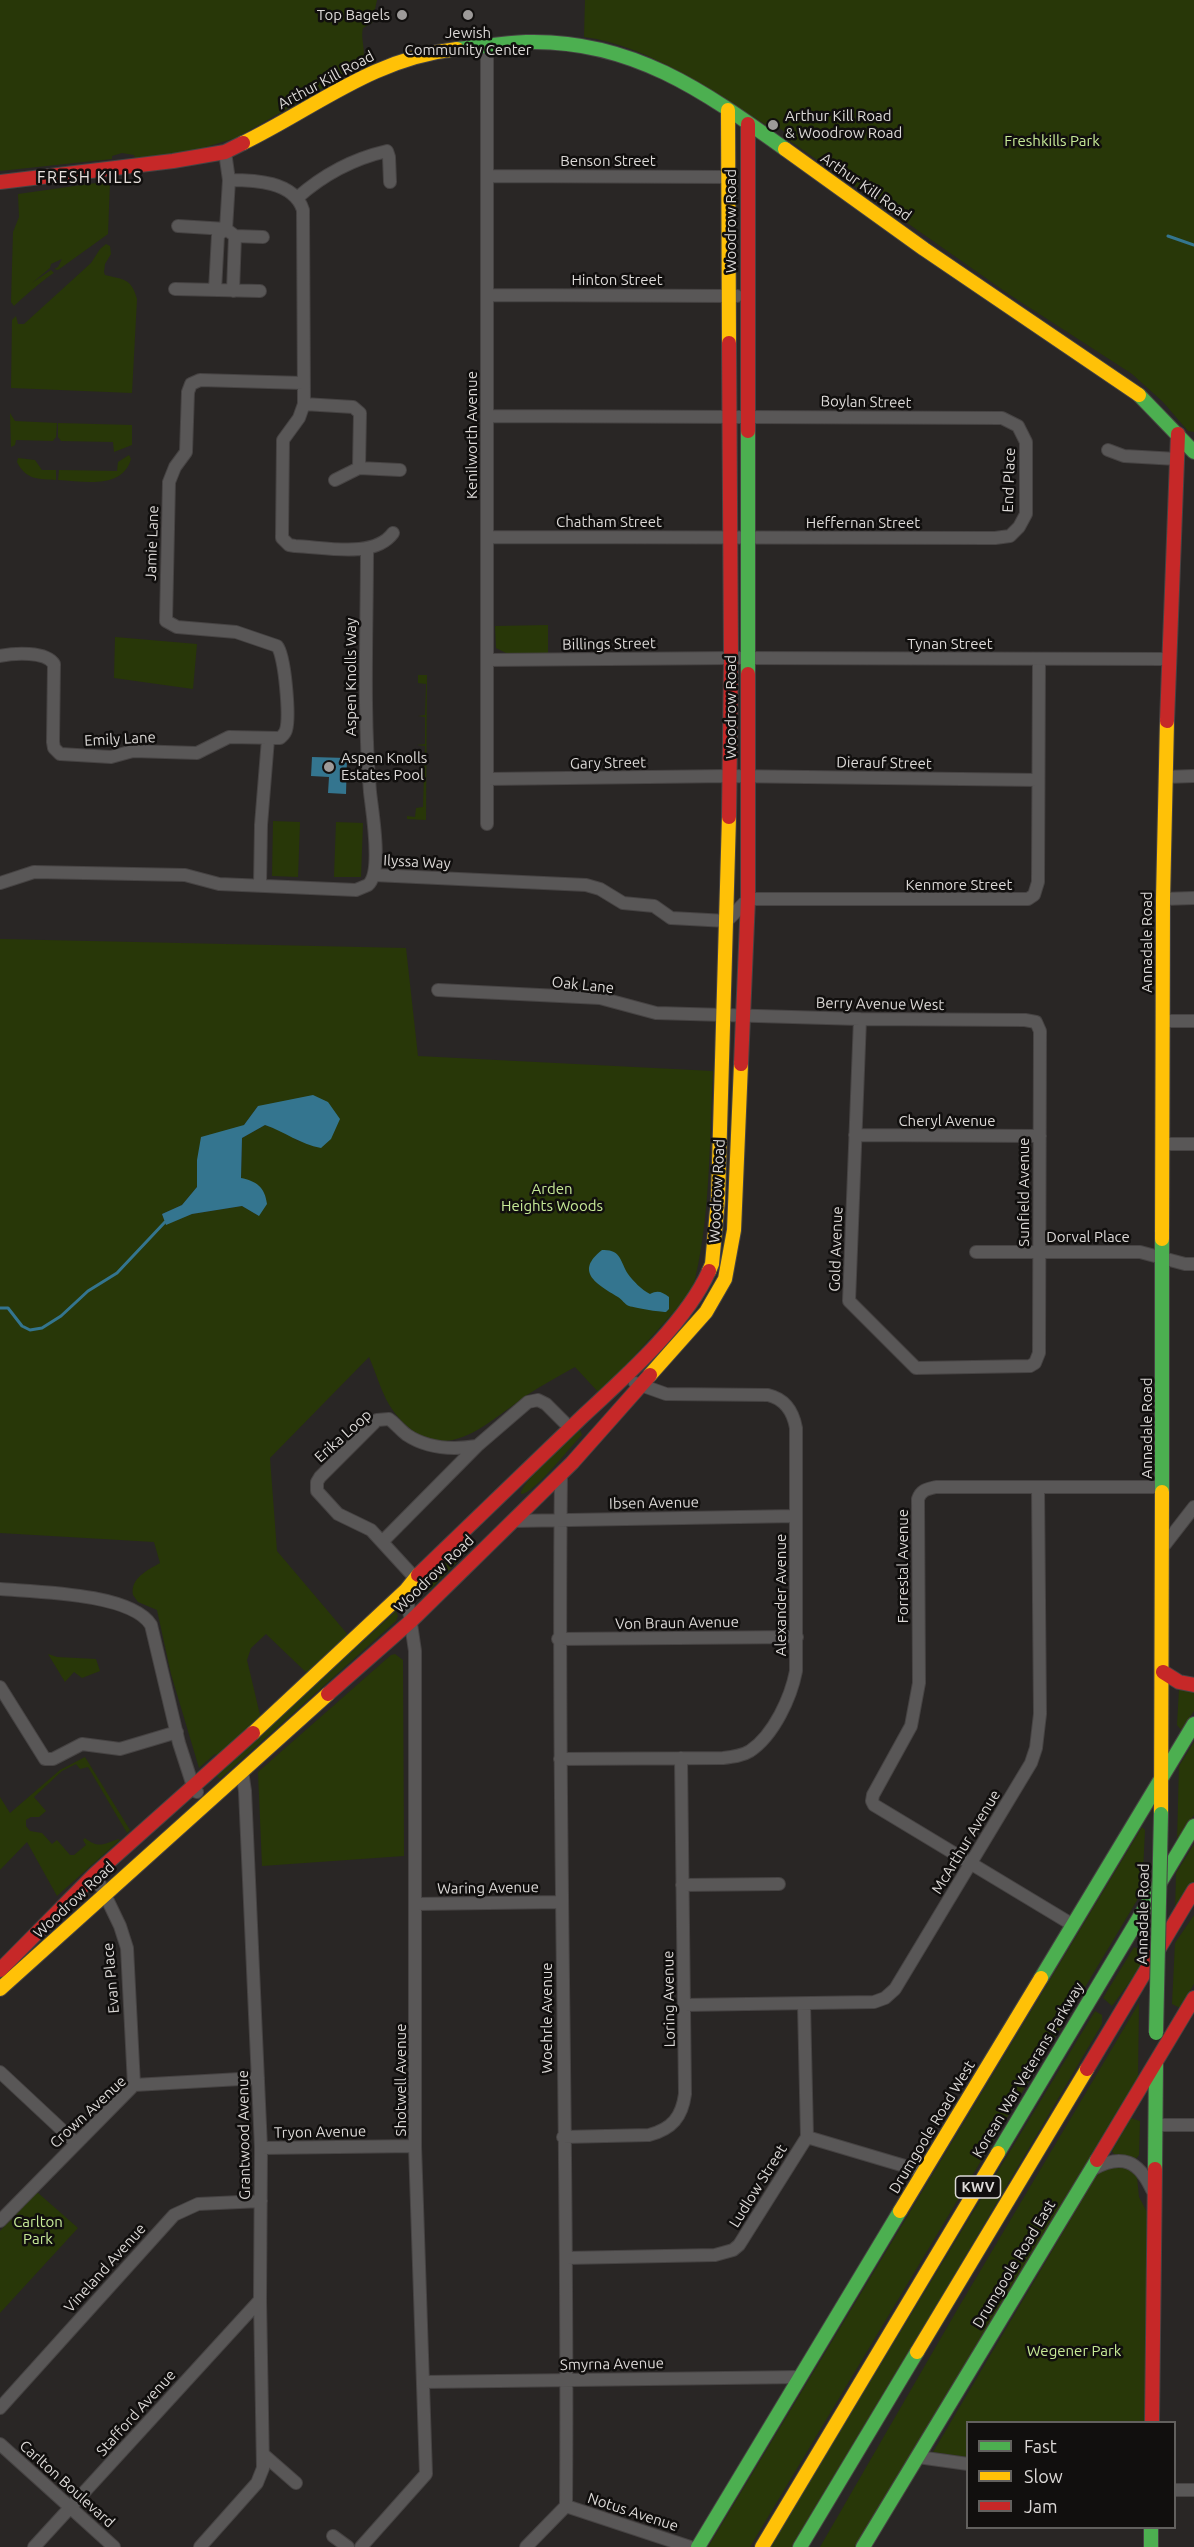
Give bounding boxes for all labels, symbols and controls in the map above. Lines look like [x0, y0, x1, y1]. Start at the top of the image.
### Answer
place label: Top Bagels [317, 6, 390, 24]
marker: Top Bagels [395, 8, 409, 22]
marker: Jewish Community Center [461, 8, 475, 22]
place label: Jewish Community Center [404, 24, 532, 59]
street label: Arthur Kill Road [275, 47, 377, 113]
place label: Arthur Kill Road & Woodrow Road [785, 107, 902, 142]
marker: Arthur Kill Road & Woodrow Road [766, 118, 780, 132]
park label: Freshkills Park [1004, 132, 1100, 150]
street label: Arthur Kill Road [817, 149, 915, 225]
street label: Benson Street [560, 152, 656, 170]
district label: FRESH KILLS [37, 168, 143, 188]
street label: Woodrow Road [722, 169, 740, 273]
street label: Hinton Street [571, 271, 663, 289]
street label: Kenilworth Avenue [463, 371, 481, 499]
street label: Boylan Street [820, 392, 912, 412]
street label: End Place [999, 447, 1019, 513]
street label: Jamie Lane [142, 505, 162, 581]
street label: Chatham Street [556, 513, 662, 531]
street label: Heffernan Street [806, 514, 920, 532]
street label: Aspen Knolls Way [342, 618, 360, 736]
street label: Billings Street [562, 634, 656, 654]
street label: Tynan Street [907, 635, 993, 653]
street label: Woodrow Road [722, 655, 740, 759]
street label: Emily Lane [84, 728, 156, 750]
place label: Aspen Knolls Estates Pool [341, 749, 427, 784]
street label: Gary Street [570, 753, 646, 773]
street label: Dierauf Street [836, 753, 932, 773]
marker: Aspen Knolls Estates Pool [322, 760, 336, 774]
street label: Ilyssa Way [383, 851, 451, 873]
street label: Kenmore Street [906, 876, 1012, 894]
street label: Annadale Road [1138, 891, 1156, 993]
street label: Oak Lane [551, 973, 615, 997]
street label: Berry Avenue West [816, 994, 944, 1014]
street label: Cheryl Avenue [898, 1112, 996, 1130]
street label: Sunfield Avenue [1015, 1137, 1033, 1247]
street label: Woodrow Road [705, 1139, 729, 1243]
park label: Arden Heights Woods [501, 1180, 603, 1215]
street label: Gold Avenue [826, 1206, 846, 1292]
street label: Dorval Place [1046, 1228, 1130, 1246]
street label: Annadale Road [1138, 1377, 1156, 1479]
street label: Erika Loop [311, 1406, 375, 1466]
street label: Ibsen Avenue [609, 1493, 699, 1513]
street label: Forrestal Avenue [894, 1509, 912, 1623]
street label: Woodrow Road [390, 1531, 478, 1617]
street label: Alexander Avenue [772, 1534, 790, 1656]
street label: Von Braun Avenue [615, 1613, 739, 1633]
street label: McArthur Avenue [928, 1787, 1004, 1897]
street label: Woodrow Road [30, 1858, 118, 1942]
street label: Annadale Road [1133, 1863, 1153, 1965]
street label: Waring Avenue [437, 1878, 539, 1898]
street label: Evan Place [99, 1942, 123, 2014]
street label: Loring Avenue [659, 1950, 679, 2048]
street label: Woehrle Avenue [538, 1962, 556, 2074]
street label: Korean War Veterans Parkway [968, 1979, 1088, 2161]
street label: Shotwell Avenue [392, 2024, 410, 2136]
street label: Drumgoole Road West [885, 2057, 979, 2197]
street label: Grantwood Avenue [234, 2070, 254, 2200]
street label: Crown Avenue [46, 2072, 130, 2152]
street label: Tryon Avenue [274, 2122, 366, 2142]
street label: Ludlow Street [725, 2141, 791, 2231]
road number: KWV [956, 2176, 1000, 2198]
street label: Drumgoole Road East [969, 2197, 1059, 2331]
park label: Carlton Park [13, 2213, 63, 2248]
street label: Vineland Avenue [60, 2220, 150, 2316]
park label: Wegener Park [1027, 2342, 1121, 2360]
street label: Smyrna Avenue [560, 2354, 664, 2374]
street label: Stafford Avenue [92, 2366, 180, 2460]
legend [966, 2421, 1176, 2529]
text: Fast [1024, 2436, 1057, 2456]
street label: Carlton Boulevard [16, 2437, 118, 2531]
text: Slow [1024, 2466, 1063, 2486]
street label: Notus Avenue [585, 2489, 681, 2535]
text: Jam [1024, 2496, 1058, 2516]

